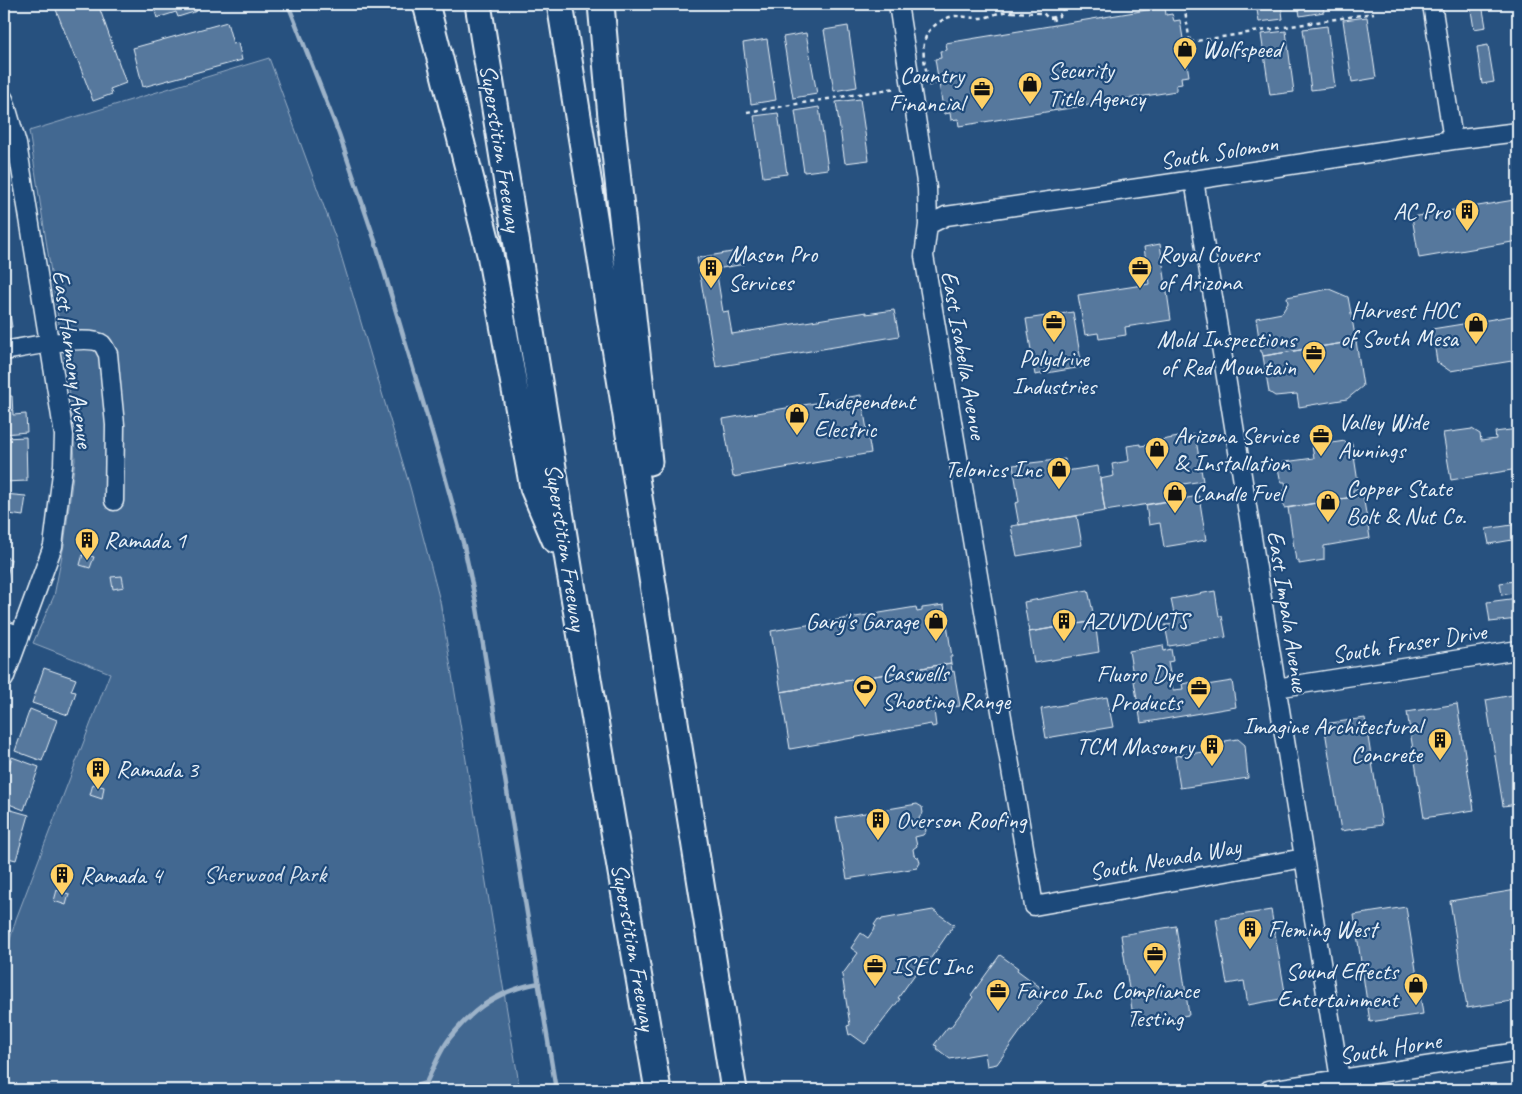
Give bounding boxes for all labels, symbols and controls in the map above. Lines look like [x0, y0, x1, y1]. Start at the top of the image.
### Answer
place label: Wolfspeed [1202, 34, 1285, 64]
shop icon: Wolfspeed [1172, 36, 1198, 70]
place label: Security Title Agency [1048, 55, 1147, 113]
place label: Country Financial [889, 60, 968, 118]
street label: Superstition Freeway [473, 62, 529, 236]
shop icon: Security Title Agency [1017, 71, 1043, 105]
office icon: Country Financial [969, 76, 995, 110]
street label: South Solomon [1158, 128, 1280, 176]
place label: AC Pro [1393, 196, 1452, 226]
building icon: AC Pro [1454, 198, 1480, 232]
place label: Mason Pro Services [728, 239, 819, 297]
place label: Royal Covers of Arizona [1158, 239, 1261, 297]
building icon: Mason Pro Services [698, 255, 724, 289]
office icon: Royal Covers of Arizona [1127, 255, 1153, 289]
street label: East Harmony Avenue [46, 268, 101, 452]
street label: East Isabella Avenue [934, 269, 994, 444]
place label: Harvest HOC of South Mesa [1340, 295, 1461, 353]
office icon: Polydrive Industries [1041, 309, 1067, 343]
shop icon: Harvest HOC of South Mesa [1463, 311, 1489, 345]
place label: Mold Inspections of Red Mountain [1157, 324, 1298, 382]
office icon: Mold Inspections of Red Mountain [1301, 340, 1327, 374]
place label: Polydrive Industries [1012, 343, 1098, 401]
place label: Independent Electric [814, 386, 917, 444]
shop icon: Independent Electric [784, 402, 810, 436]
place label: Valley Wide Awnings [1338, 407, 1430, 465]
place label: Arizona Service & Installation [1174, 420, 1301, 478]
office icon: Valley Wide Awnings [1308, 423, 1334, 457]
shop icon: Arizona Service & Installation [1144, 436, 1170, 470]
place label: Telonics Inc [945, 454, 1043, 484]
shop icon: Telonics Inc [1046, 456, 1072, 490]
street label: Superstition Freeway [538, 461, 594, 635]
place label: Copper State Bolt & Nut Co. [1346, 473, 1466, 531]
place label: Candle Fuel [1192, 478, 1287, 508]
shop icon: Candle Fuel [1162, 480, 1188, 514]
shop icon: Copper State Bolt & Nut Co. [1315, 489, 1341, 523]
place label: Ramada 1 [104, 525, 187, 555]
building icon: Ramada 1 [74, 527, 100, 561]
street label: East Impala Avenue [1260, 529, 1316, 696]
place label: Gary's Garage [805, 606, 920, 636]
place label: AZUVDUCTS [1082, 606, 1192, 636]
shop icon: Gary's Garage [923, 608, 949, 642]
building icon: AZUVDUCTS [1051, 608, 1077, 642]
street label: South Fraser Drive [1330, 616, 1491, 670]
place label: Caswells Shooting Range [882, 658, 1012, 716]
place label: Fluoro Dye Products [1096, 659, 1184, 717]
sports icon: Caswells Shooting Range [852, 674, 878, 708]
office icon: Fluoro Dye Products [1186, 675, 1212, 709]
place label: Imagine Architectural Concrete [1243, 711, 1426, 769]
building icon: Imagine Architectural Concrete [1427, 727, 1453, 761]
place label: TCM Masonry [1076, 731, 1196, 761]
building icon: TCM Masonry [1199, 733, 1225, 767]
place label: Ramada 3 [116, 754, 200, 784]
building icon: Ramada 3 [85, 756, 111, 790]
place label: Overson Roofing [896, 805, 1028, 835]
building icon: Overson Roofing [865, 807, 891, 841]
street label: South Nevada Way [1087, 831, 1245, 887]
park label: Sherwood Park [204, 859, 328, 889]
place label: Ramada 4 [80, 860, 164, 890]
street label: Superstition Freeway [605, 861, 664, 1035]
building icon: Ramada 4 [49, 862, 75, 896]
place label: Fleming West [1268, 914, 1380, 944]
building icon: Fleming West [1237, 916, 1263, 950]
office icon: Compliance Testing [1142, 941, 1168, 975]
place label: ISEC Inc [892, 951, 974, 981]
office icon: ISEC Inc [862, 953, 888, 987]
place label: Sound Effects Entertainment [1277, 956, 1400, 1014]
shop icon: Sound Effects Entertainment [1403, 972, 1429, 1006]
place label: Compliance Testing [1111, 975, 1201, 1033]
place label: Fairco Inc [1016, 976, 1103, 1006]
office icon: Fairco Inc [985, 978, 1011, 1012]
street label: South Horne [1337, 1025, 1445, 1071]

